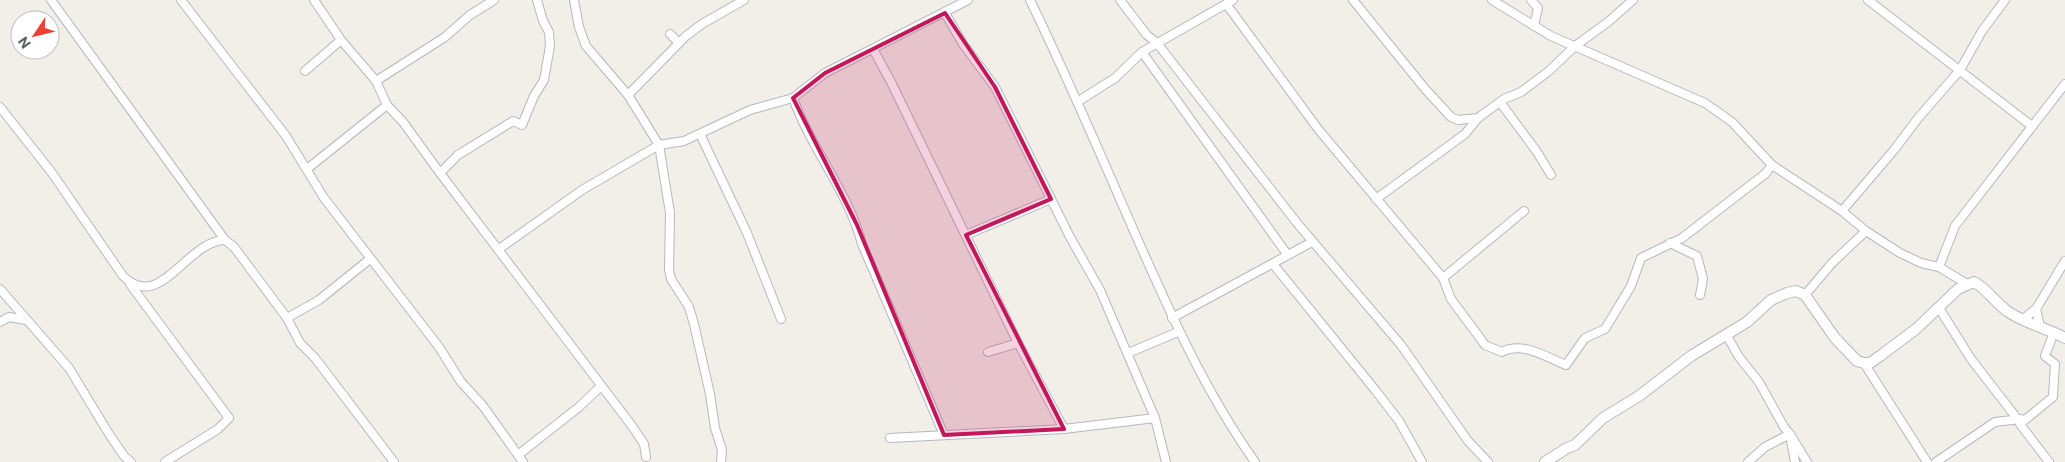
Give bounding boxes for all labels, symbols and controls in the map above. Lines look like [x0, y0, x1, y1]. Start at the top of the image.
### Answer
north arrow [10, 10, 60, 60]
text: N [14, 34, 34, 52]

